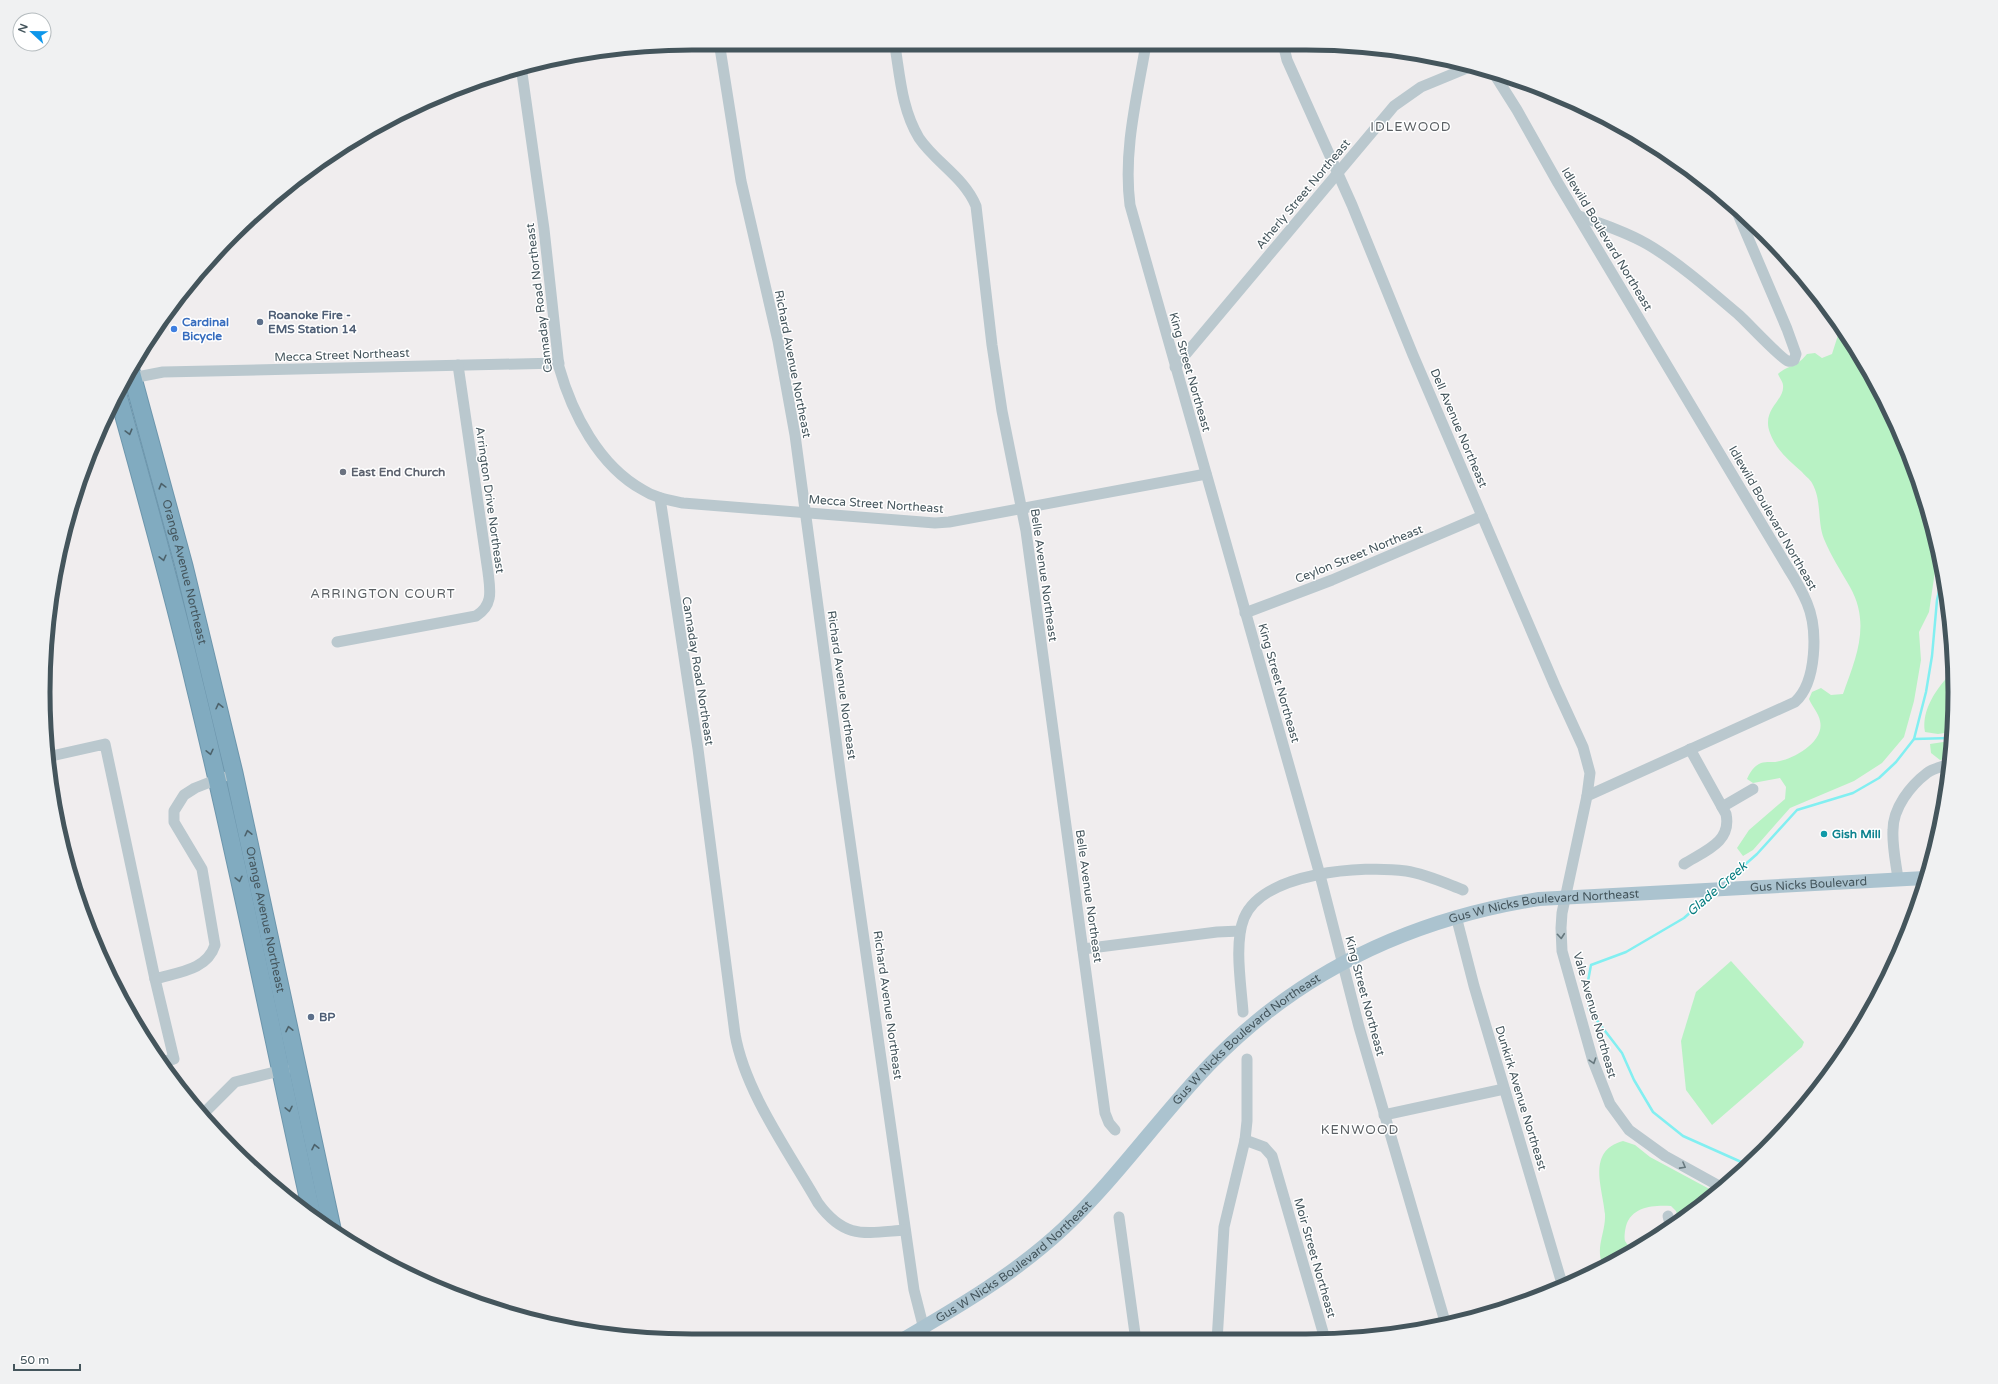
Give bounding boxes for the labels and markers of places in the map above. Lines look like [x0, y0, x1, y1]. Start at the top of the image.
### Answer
place label: Roanoke Fire - EMS Station 14 [268, 308, 357, 336]
place label: Cardinal Bicycle [182, 315, 229, 344]
marker: Roanoke Fire - EMS Station 14 [255, 317, 265, 327]
marker: Cardinal Bicycle [169, 324, 179, 334]
place label: East End Church [351, 465, 445, 479]
marker: East End Church [338, 467, 348, 477]
place label: Gish Mill [1832, 827, 1881, 841]
marker: Gish Mill [1819, 829, 1829, 839]
place label: BP [319, 1010, 335, 1024]
marker: BP [306, 1012, 316, 1022]

